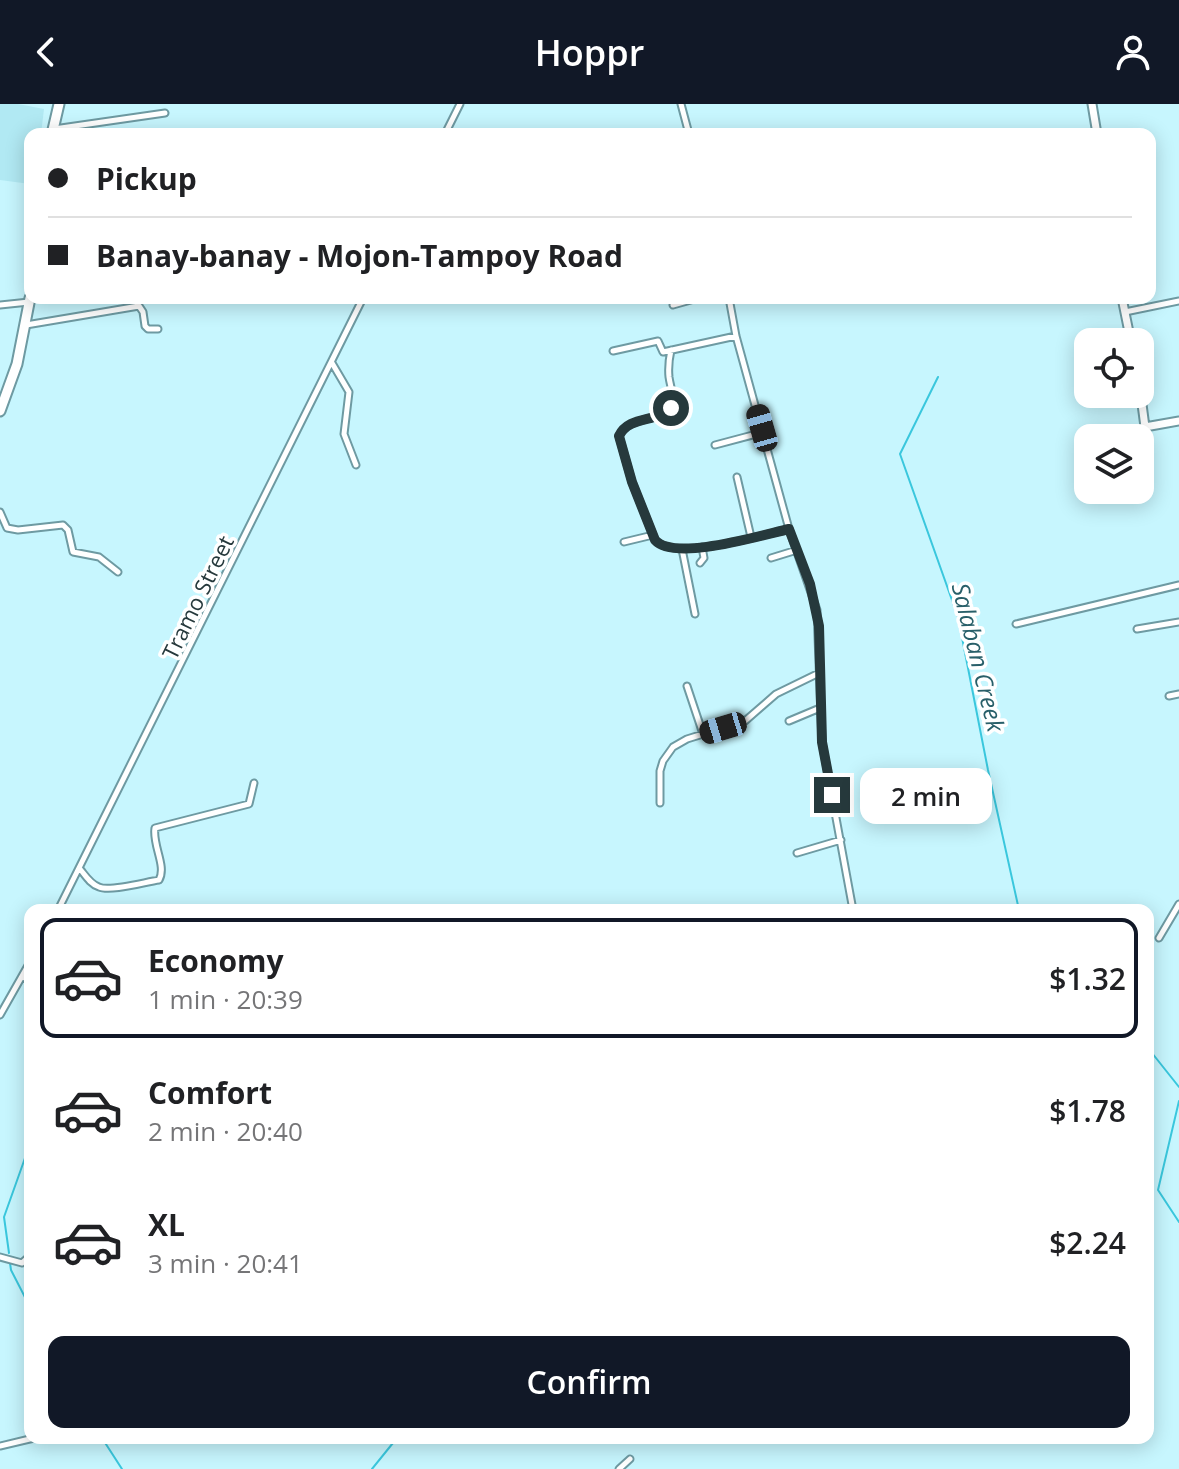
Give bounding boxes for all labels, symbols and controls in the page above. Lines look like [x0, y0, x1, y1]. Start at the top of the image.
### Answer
text: Hoppr [535, 28, 644, 77]
icon: back [24, 30, 68, 74]
icon: person [1111, 30, 1155, 74]
text: Pickup [96, 158, 197, 199]
text: Banay-banay - Mojon-Tampoy Road [96, 235, 623, 276]
map controls [1074, 328, 1154, 504]
button: locate [1074, 328, 1154, 408]
route start [653, 390, 689, 426]
car [744, 402, 780, 454]
button: layers [1074, 424, 1154, 504]
street label: Tramo Street [154, 530, 240, 664]
water label: Salaban Creek [945, 579, 1014, 736]
car [697, 710, 749, 746]
callout: 2 min [860, 767, 992, 823]
route end [814, 777, 850, 813]
text: 2 min [891, 778, 961, 814]
text: Economy [148, 940, 284, 981]
icon: car [52, 942, 124, 1014]
text: $1.32 [1049, 958, 1126, 999]
text: 1 min · 20:39 [148, 981, 303, 1017]
text: Comfort [148, 1072, 272, 1113]
icon: car [52, 1074, 124, 1146]
text: $1.78 [1049, 1090, 1126, 1131]
text: 2 min · 20:40 [148, 1113, 303, 1149]
text: XL [148, 1204, 185, 1245]
icon: car [52, 1206, 124, 1278]
text: $2.24 [1049, 1222, 1126, 1263]
text: 3 min · 20:41 [148, 1245, 303, 1281]
button: Confirm [48, 1336, 1130, 1428]

